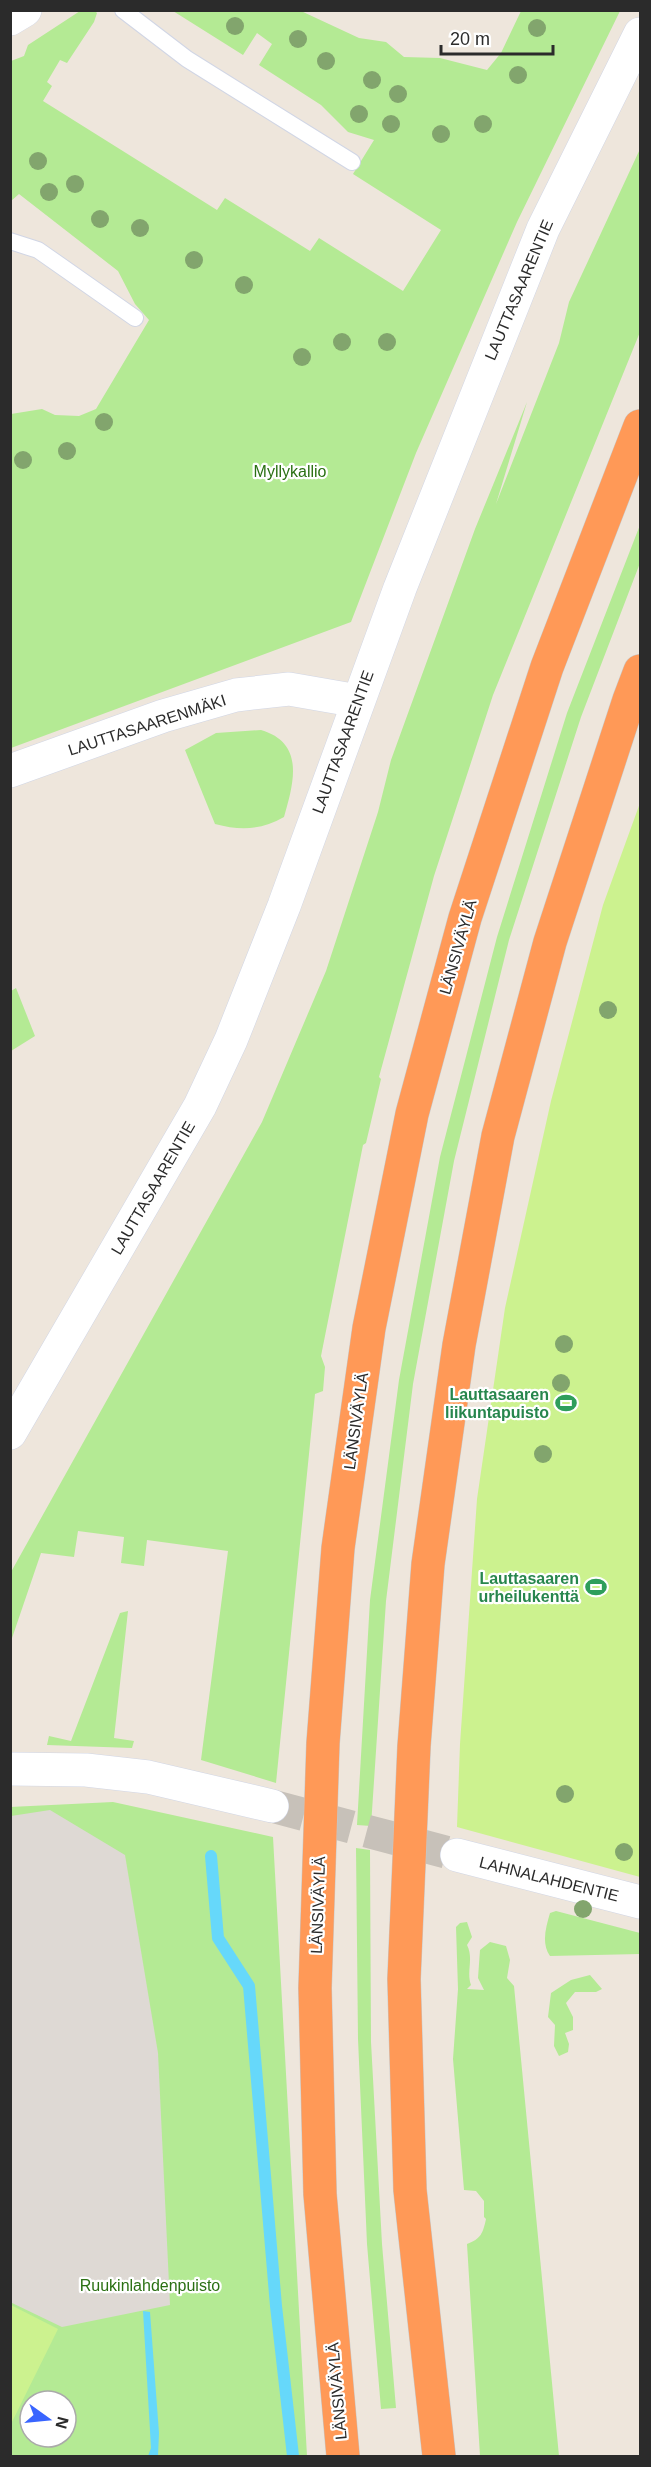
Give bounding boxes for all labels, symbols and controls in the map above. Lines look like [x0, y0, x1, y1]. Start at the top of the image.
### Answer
scale bar [441, 18, 554, 56]
text: 20 m [450, 29, 490, 49]
street label: LAUTTASAARENTIE [482, 217, 556, 363]
park label: Myllykallio [254, 463, 327, 480]
street label: LAUTTASAARENTIE [309, 668, 377, 816]
street label: LAUTTASAARENMÄKI [66, 691, 228, 759]
street label: LÄNSIVÄYLÄ [436, 897, 480, 996]
street label: LAUTTASAARENTIE [108, 1118, 198, 1258]
street label: LÄNSIVÄYLÄ [341, 1371, 371, 1471]
place label: Lauttasaaren liikuntapuisto [445, 1386, 549, 1421]
sports icon: Lauttasaaren liikuntapuisto [554, 1391, 578, 1415]
place label: Lauttasaaren urheilukenttä [479, 1570, 579, 1605]
sports icon: Lauttasaaren urheilukenttä [584, 1575, 608, 1599]
street label: LAHNALAHDENTIE [477, 1853, 621, 1905]
street label: LÄNSIVÄYLÄ [308, 1855, 328, 1954]
park label: Ruukinlahdenpuisto [80, 2277, 220, 2294]
street label: LÄNSIVÄYLÄ [324, 2341, 350, 2440]
north arrow [18, 2389, 78, 2449]
text: N [52, 2415, 72, 2431]

